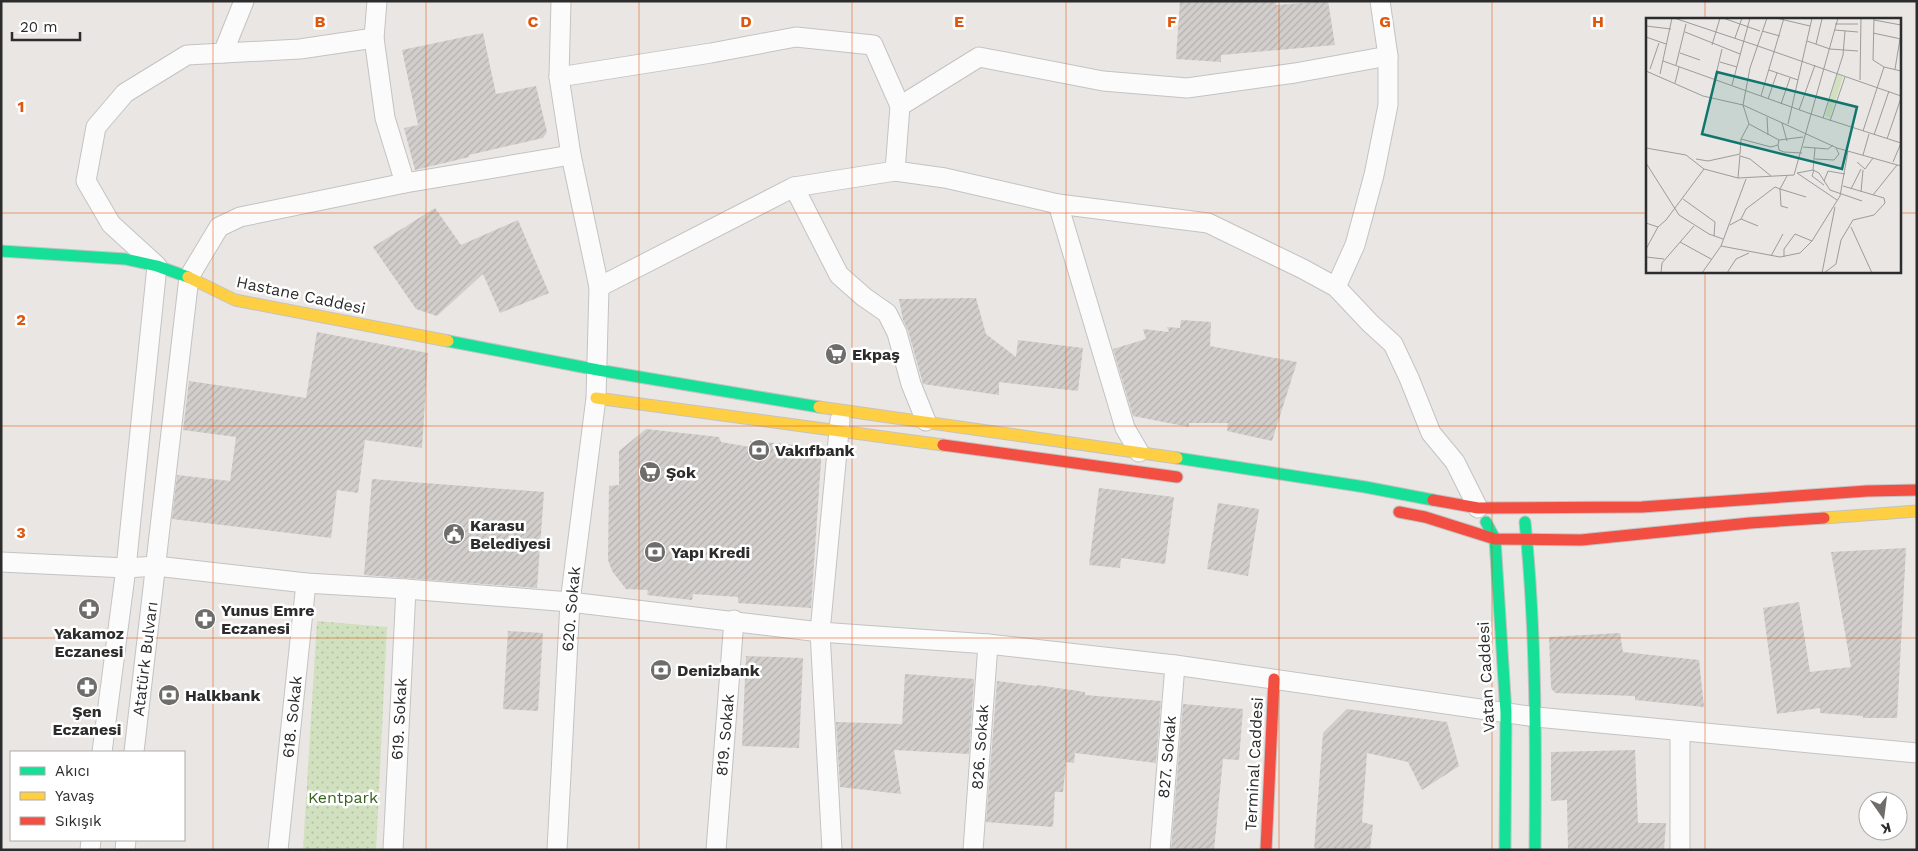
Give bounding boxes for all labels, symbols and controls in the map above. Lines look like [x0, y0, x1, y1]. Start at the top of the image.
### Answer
scale bar [12, 10, 80, 42]
text: B [315, 12, 326, 31]
text: C [528, 12, 539, 31]
text: D [740, 12, 752, 31]
text: E [954, 12, 964, 31]
text: F [1167, 12, 1177, 31]
text: G [1379, 12, 1391, 31]
text: H [1592, 12, 1604, 31]
text: 20 m [20, 18, 58, 36]
inset map [1646, 18, 1900, 272]
text: 1 [18, 97, 24, 116]
street label: Hastane Caddesi [235, 272, 367, 318]
text: 2 [16, 310, 26, 329]
supermarket icon: Ekpaş [824, 342, 848, 366]
place label: Ekpaş [852, 345, 900, 364]
bank icon: Vakıfbank [747, 438, 771, 462]
place label: Vakıfbank [775, 441, 855, 460]
supermarket icon: Şok [638, 460, 662, 484]
place label: Şok [666, 463, 696, 482]
place label: Karasu Belediyesi [470, 516, 551, 553]
public building icon: Karasu Belediyesi [442, 522, 466, 546]
text: 3 [16, 523, 26, 542]
bank icon: Yapı Kredi [643, 540, 667, 564]
place label: Yapı Kredi [671, 543, 750, 562]
street label: 620. Sokak [558, 566, 584, 652]
pharmacy icon: Yakamoz Eczanesi [77, 597, 101, 621]
street label: Atatürk Bulvarı [129, 600, 161, 718]
place label: Yunus Emre Eczanesi [221, 601, 314, 638]
pharmacy icon: Yunus Emre Eczanesi [193, 607, 217, 631]
street label: Vatan Caddesi [1474, 621, 1498, 733]
place label: Yakamoz Eczanesi [54, 624, 124, 661]
bank icon: Denizbank [649, 658, 673, 682]
place label: Denizbank [677, 661, 760, 680]
pharmacy icon: Şen Eczanesi [75, 675, 99, 699]
street label: 618. Sokak [278, 675, 306, 759]
street label: 619. Sokak [387, 677, 411, 761]
bank icon: Halkbank [157, 683, 181, 707]
place label: Halkbank [185, 686, 260, 705]
street label: 819. Sokak [712, 693, 738, 777]
street label: Terminal Caddesi [1241, 697, 1267, 831]
place label: Şen Eczanesi [53, 702, 121, 739]
street label: 826. Sokak [968, 704, 992, 790]
street label: 827. Sokak [1154, 715, 1180, 799]
legend [10, 751, 185, 841]
text: Akıcı [55, 762, 90, 780]
text: Yavaş [55, 787, 95, 805]
park label: Kentpark [308, 788, 378, 807]
north arrow [1858, 791, 1908, 841]
text: Sıkışık [55, 812, 102, 830]
text: K [1879, 820, 1893, 838]

